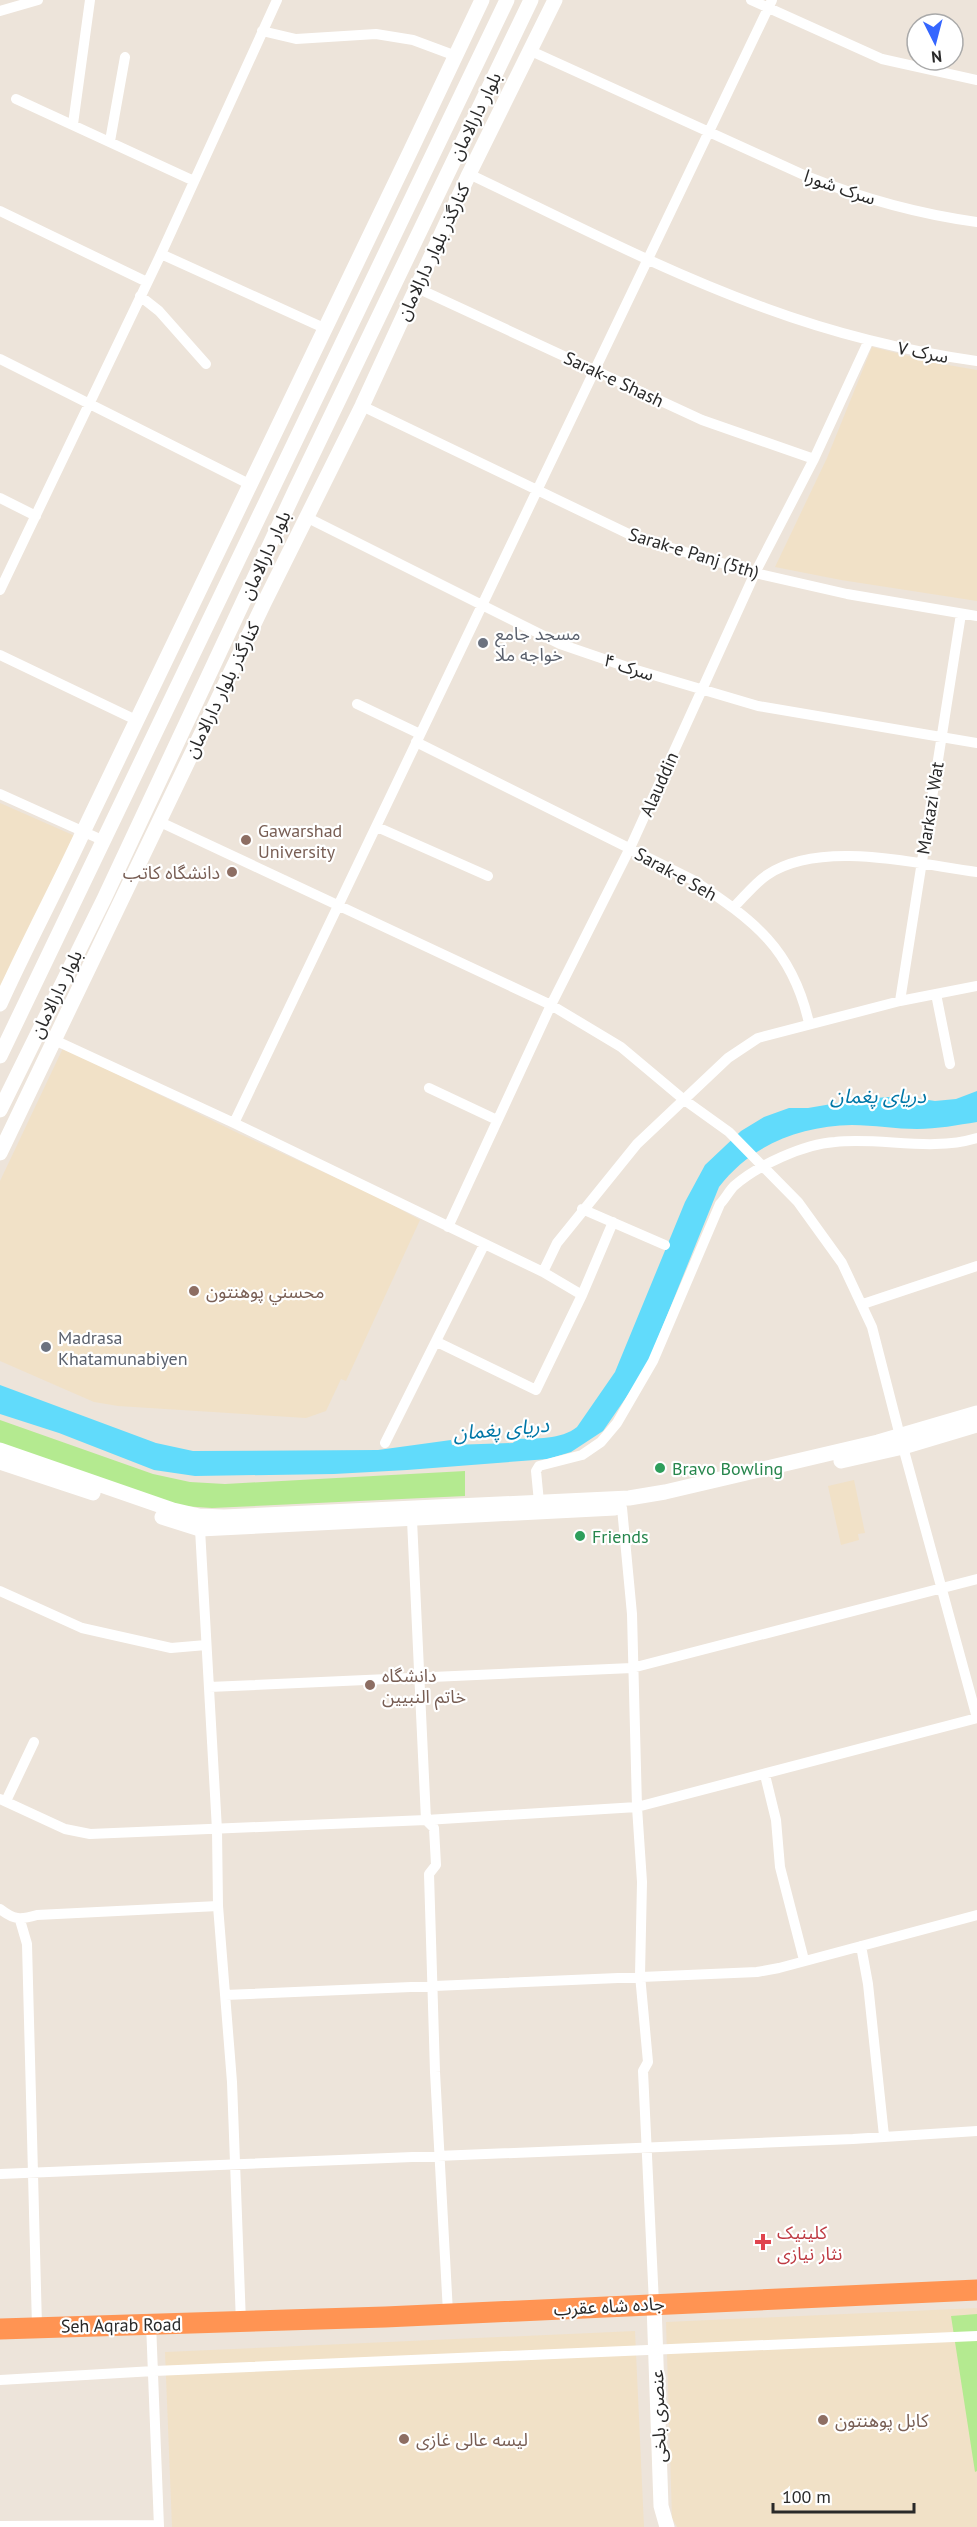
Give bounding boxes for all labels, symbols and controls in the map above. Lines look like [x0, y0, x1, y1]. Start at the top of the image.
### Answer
north arrow [905, 12, 965, 72]
text: N [930, 46, 943, 67]
street label: بلوار دارالامان [444, 68, 506, 164]
street label: سرک شورا [801, 164, 879, 210]
street label: کنارگذر بلوار دارالامان [391, 179, 475, 324]
street label: سرک ۷ [896, 336, 950, 368]
street label: Sarak-e Shash [560, 346, 668, 412]
street label: بلوار دارالامان [234, 507, 296, 603]
street label: Sarak-e Panj (5th) [626, 522, 762, 584]
street label: کنارگذر بلوار دارالامان [179, 618, 265, 762]
place label: مسجد جامع خواجه ملا [495, 622, 580, 666]
marker: مسجد جامع خواجه ملا [476, 636, 490, 650]
street label: سرک ۴ [601, 648, 657, 686]
street label: Alauddin [635, 748, 683, 820]
street label: Markazi Wat [911, 760, 949, 856]
place label: Gawarshad University [258, 819, 342, 863]
marker: Gawarshad University [239, 833, 253, 847]
street label: Sarak-e Seh [631, 842, 721, 906]
place label: دانشگاه کاتب [123, 861, 220, 884]
marker: دانشگاه کاتب [225, 865, 239, 879]
street label: بلوار دارالامان [25, 946, 87, 1042]
water label: دریای پغمان [830, 1083, 927, 1109]
place label: محسني پوهنتون [206, 1280, 324, 1305]
marker: محسني پوهنتون [187, 1284, 201, 1298]
place label: Madrasa Khatamunabiyen [58, 1326, 188, 1370]
marker: Madrasa Khatamunabiyen [39, 1340, 53, 1354]
water label: دریای پغمان [452, 1412, 550, 1446]
place label: Bravo Bowling [672, 1457, 783, 1480]
marker: Bravo Bowling [653, 1461, 667, 1475]
place label: Friends [592, 1525, 649, 1548]
marker: Friends [573, 1529, 587, 1543]
place label: دانشگاه خاتم النبیین [382, 1664, 466, 1710]
marker: دانشگاه خاتم النبیین [363, 1678, 377, 1692]
place label: کلینیک نثار نیازی [777, 2221, 842, 2265]
marker: کلینیک نثار نیازی [754, 2233, 772, 2251]
street label: جاده شاه عقرب [553, 2292, 665, 2320]
street label: Seh Aqrab Road [61, 2312, 181, 2338]
street label: عنصری بلخی [645, 2369, 671, 2463]
place label: کابل پوهنتون [835, 2409, 929, 2432]
marker: کابل پوهنتون [816, 2413, 830, 2427]
place label: لیسه عالی غازی [416, 2428, 528, 2451]
marker: لیسه عالی غازی [397, 2432, 411, 2446]
scale bar [773, 2476, 914, 2514]
text: 100 m [782, 2485, 831, 2508]

